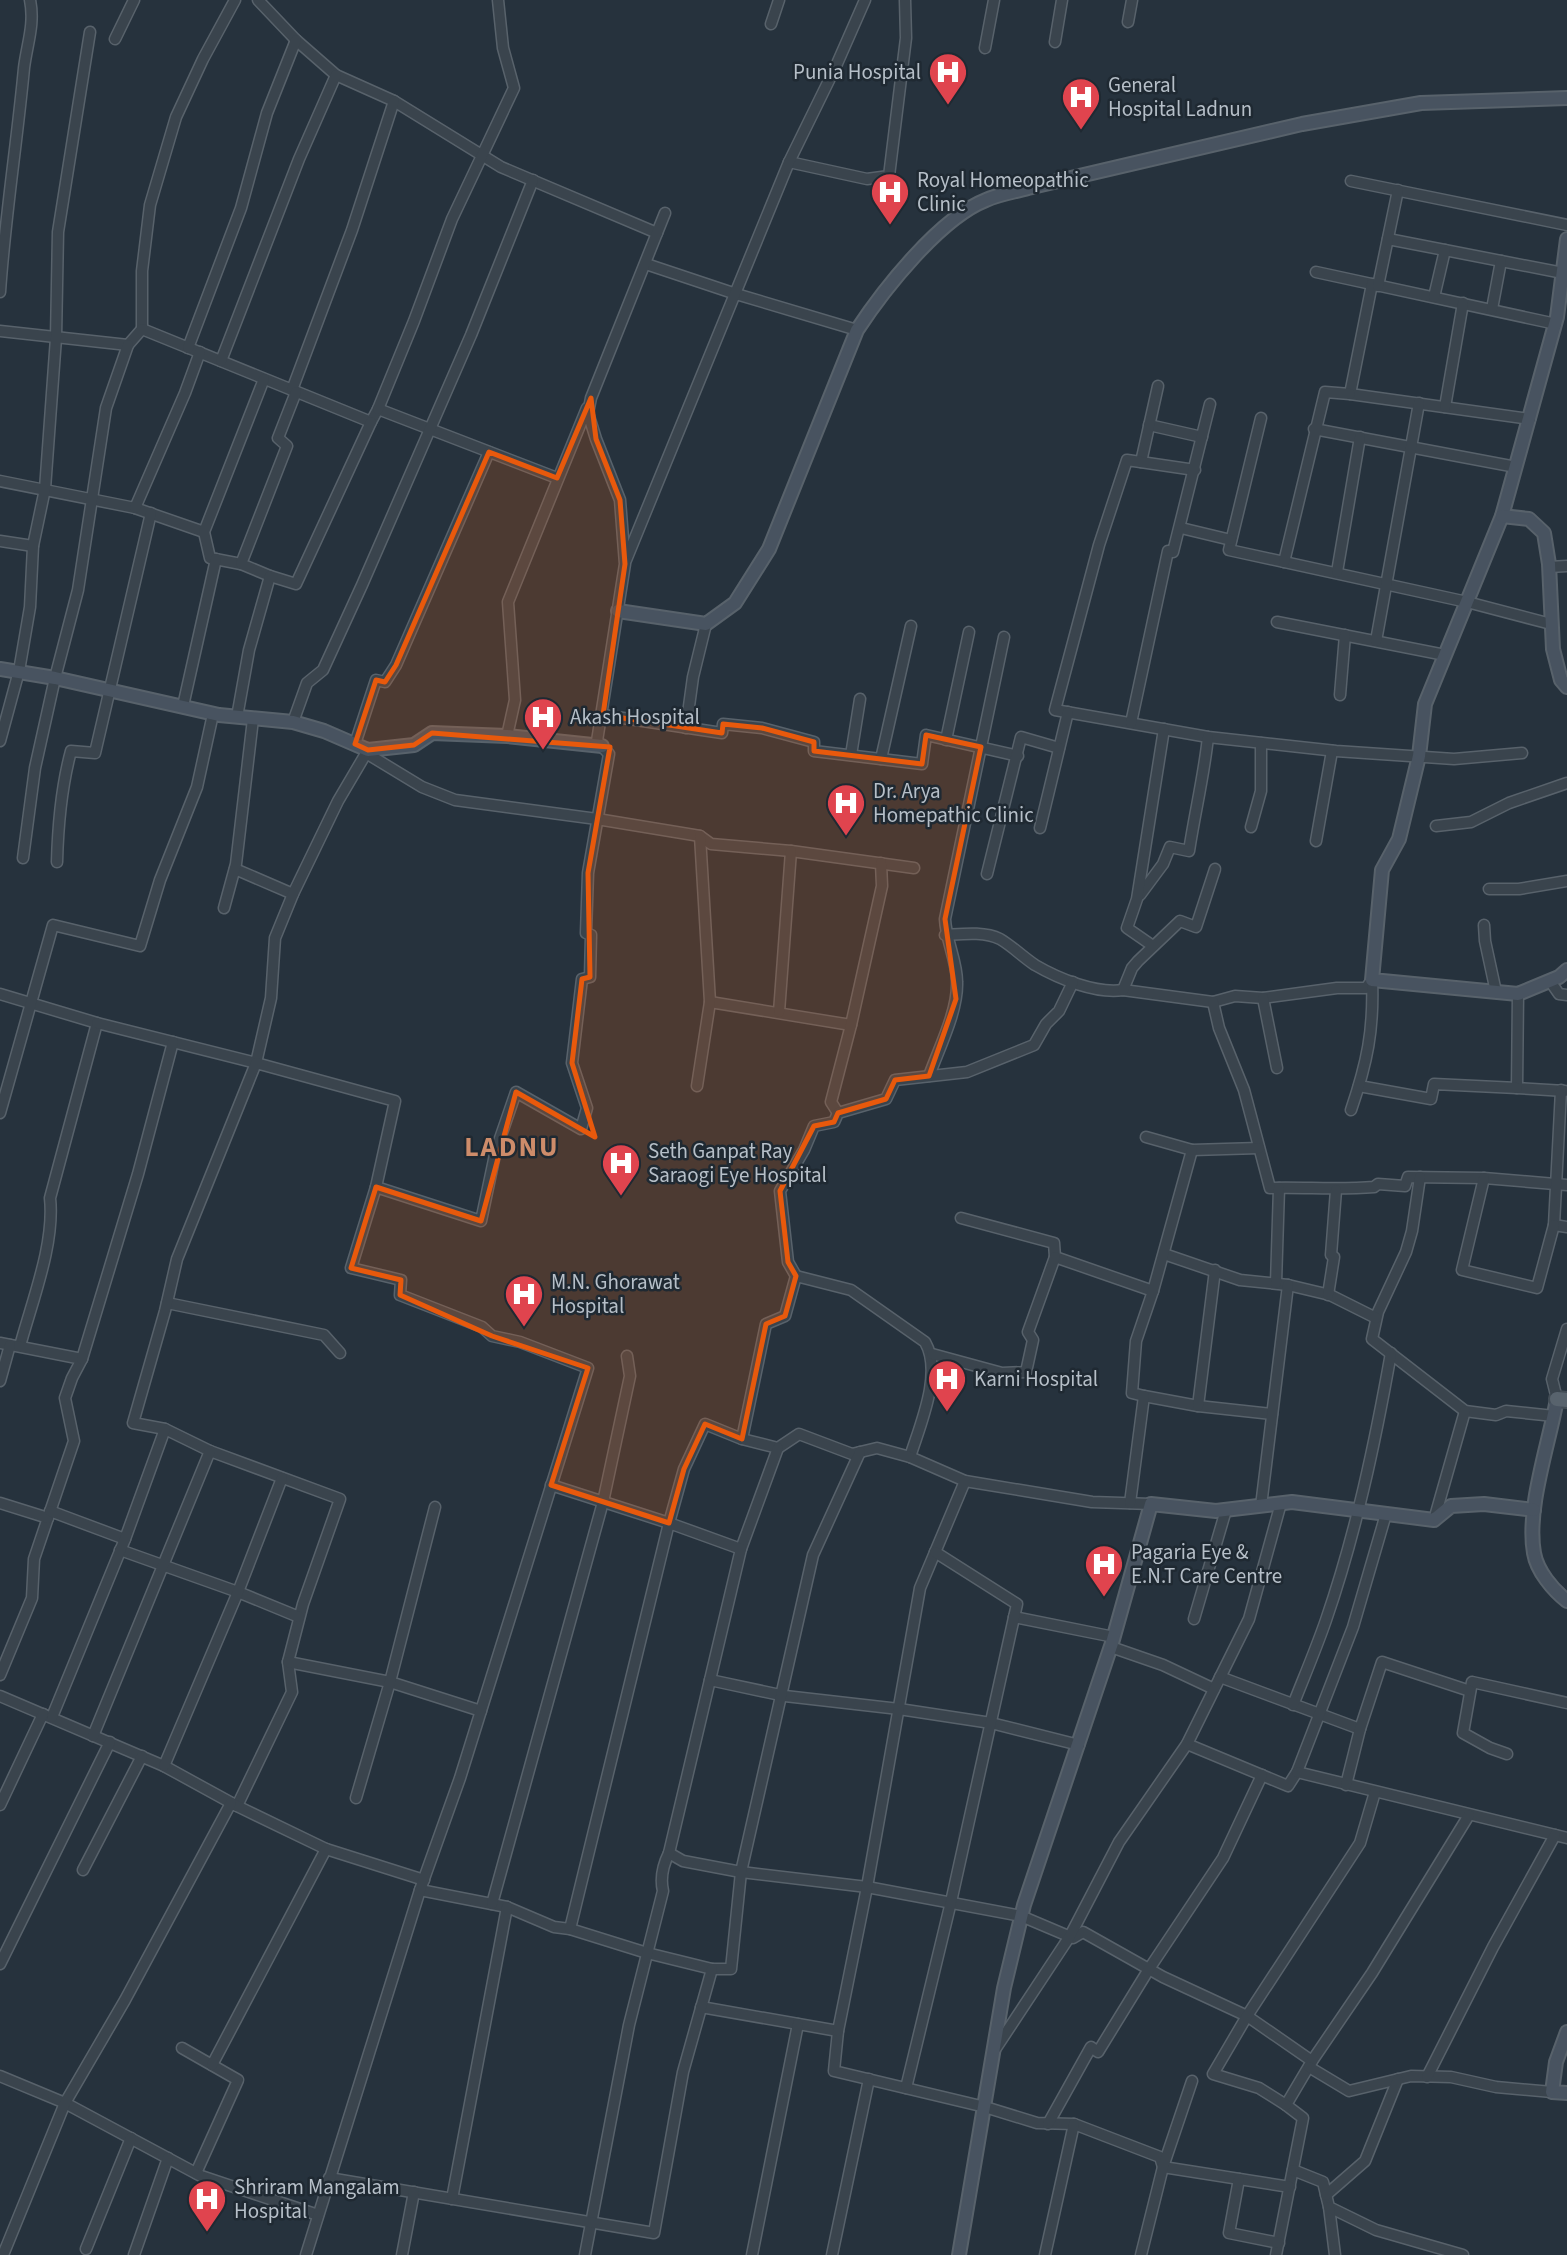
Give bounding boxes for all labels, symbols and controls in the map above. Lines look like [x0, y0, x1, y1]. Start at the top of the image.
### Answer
hospital icon: Punia Hospital [927, 51, 969, 106]
place label: Punia Hospital [793, 57, 921, 87]
place label: General Hospital Ladnun [1108, 70, 1252, 124]
hospital icon: General Hospital Ladnun [1060, 76, 1102, 131]
place label: Royal Homeopathic Clinic [917, 165, 1089, 219]
hospital icon: Royal Homeopathic Clinic [869, 171, 911, 226]
hospital icon: Akash Hospital [522, 696, 564, 751]
place label: Akash Hospital [570, 702, 700, 732]
place label: Dr. Arya Homepathic Clinic [873, 776, 1034, 830]
hospital icon: Dr. Arya Homepathic Clinic [825, 782, 867, 837]
district label: LADNU [464, 1127, 560, 1167]
place label: Seth Ganpat Ray Saraogi Eye Hospital [648, 1136, 827, 1190]
hospital icon: Seth Ganpat Ray Saraogi Eye Hospital [600, 1142, 642, 1197]
place label: M.N. Ghorawat Hospital [551, 1267, 680, 1321]
hospital icon: M.N. Ghorawat Hospital [503, 1273, 545, 1328]
hospital icon: Karni Hospital [926, 1358, 968, 1413]
place label: Karni Hospital [974, 1364, 1098, 1394]
place label: Pagaria Eye & E.N.T Care Centre [1131, 1537, 1282, 1591]
hospital icon: Pagaria Eye & E.N.T Care Centre [1083, 1543, 1125, 1598]
place label: Shriram Mangalam Hospital [234, 2172, 400, 2226]
hospital icon: Shriram Mangalam Hospital [186, 2178, 228, 2233]

